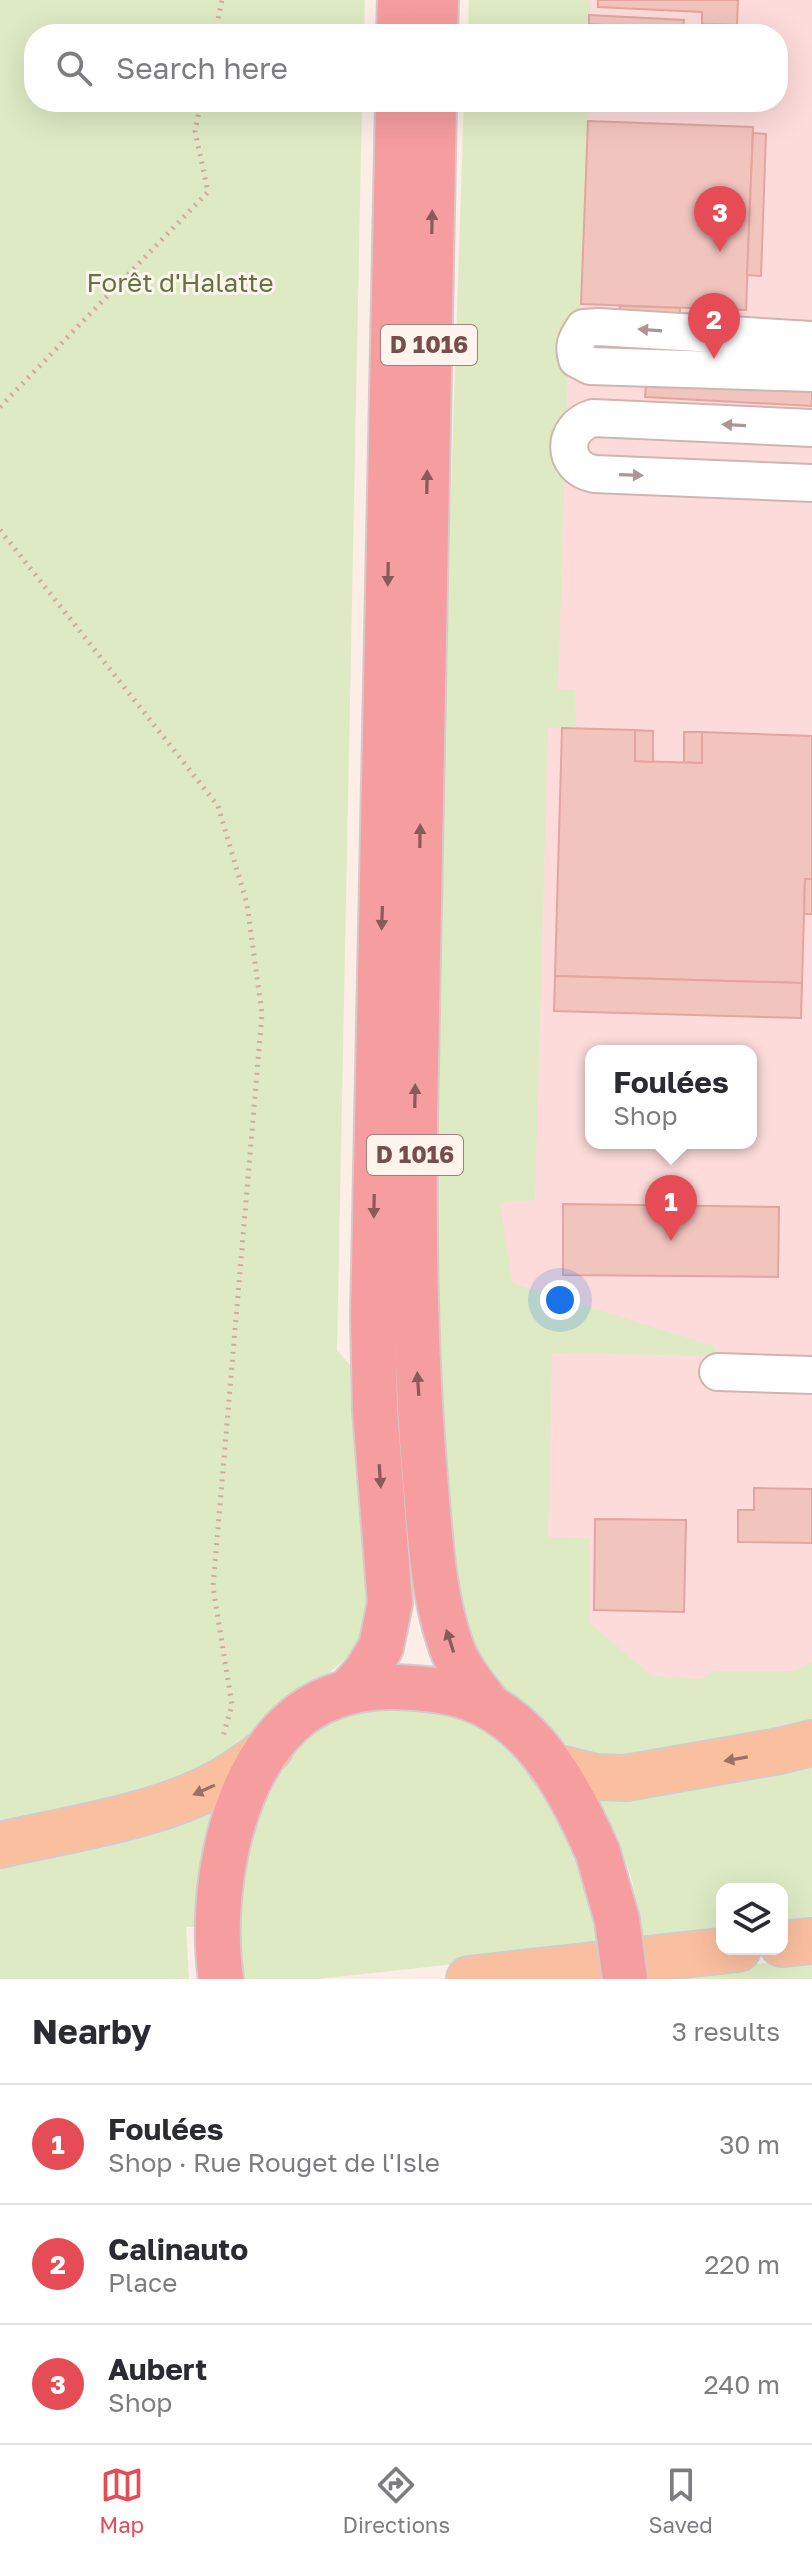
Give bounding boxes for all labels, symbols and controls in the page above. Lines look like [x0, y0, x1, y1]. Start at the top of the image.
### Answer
search box [24, 24, 788, 112]
icon: search [52, 46, 96, 90]
text: Search here [116, 50, 288, 86]
pin: 3 [694, 186, 746, 252]
one-way arrow [425, 209, 438, 234]
park label: Forêt d'Halatte [86, 267, 274, 298]
pin: 2 [688, 293, 740, 359]
one-way arrow [637, 323, 662, 336]
road number: D 1016 [381, 325, 477, 365]
one-way arrow [721, 418, 746, 431]
one-way arrow [421, 469, 433, 494]
one-way arrow [619, 469, 644, 482]
one-way arrow [382, 562, 395, 587]
one-way arrow [414, 823, 427, 848]
one-way arrow [375, 906, 388, 931]
popup [585, 1045, 757, 1149]
text: Foulées [613, 1064, 729, 1100]
one-way arrow [409, 1083, 422, 1108]
text: Shop [613, 1100, 677, 1131]
road number: D 1016 [367, 1135, 463, 1175]
pin: 1 [645, 1175, 697, 1241]
one-way arrow [368, 1194, 381, 1219]
your location [540, 1280, 580, 1320]
one-way arrow [411, 1371, 424, 1396]
one-way arrow [374, 1464, 387, 1489]
one-way arrow [443, 1629, 456, 1653]
one-way arrow [723, 1754, 748, 1766]
one-way arrow [192, 1783, 215, 1797]
map controls [716, 1883, 788, 1955]
button: layers [716, 1883, 788, 1955]
text: Nearby [32, 2011, 152, 2051]
text: 3 results [672, 2016, 780, 2047]
text: Foulées [108, 2111, 224, 2147]
text: 1 [51, 2129, 65, 2160]
text: 30 m [719, 2129, 780, 2160]
text: Shop · Rue Rouget de l'Isle [108, 2147, 440, 2178]
text: Calinauto [108, 2231, 248, 2267]
text: 2 [50, 2249, 66, 2280]
text: 220 m [704, 2249, 780, 2280]
text: Place [108, 2267, 177, 2298]
text: Aubert [108, 2351, 207, 2387]
text: 3 [50, 2369, 66, 2400]
text: 240 m [703, 2369, 780, 2400]
text: Shop [108, 2387, 172, 2418]
tab: Map [99, 2463, 144, 2538]
tab: Directions [343, 2463, 450, 2538]
tab: Saved [649, 2463, 713, 2538]

